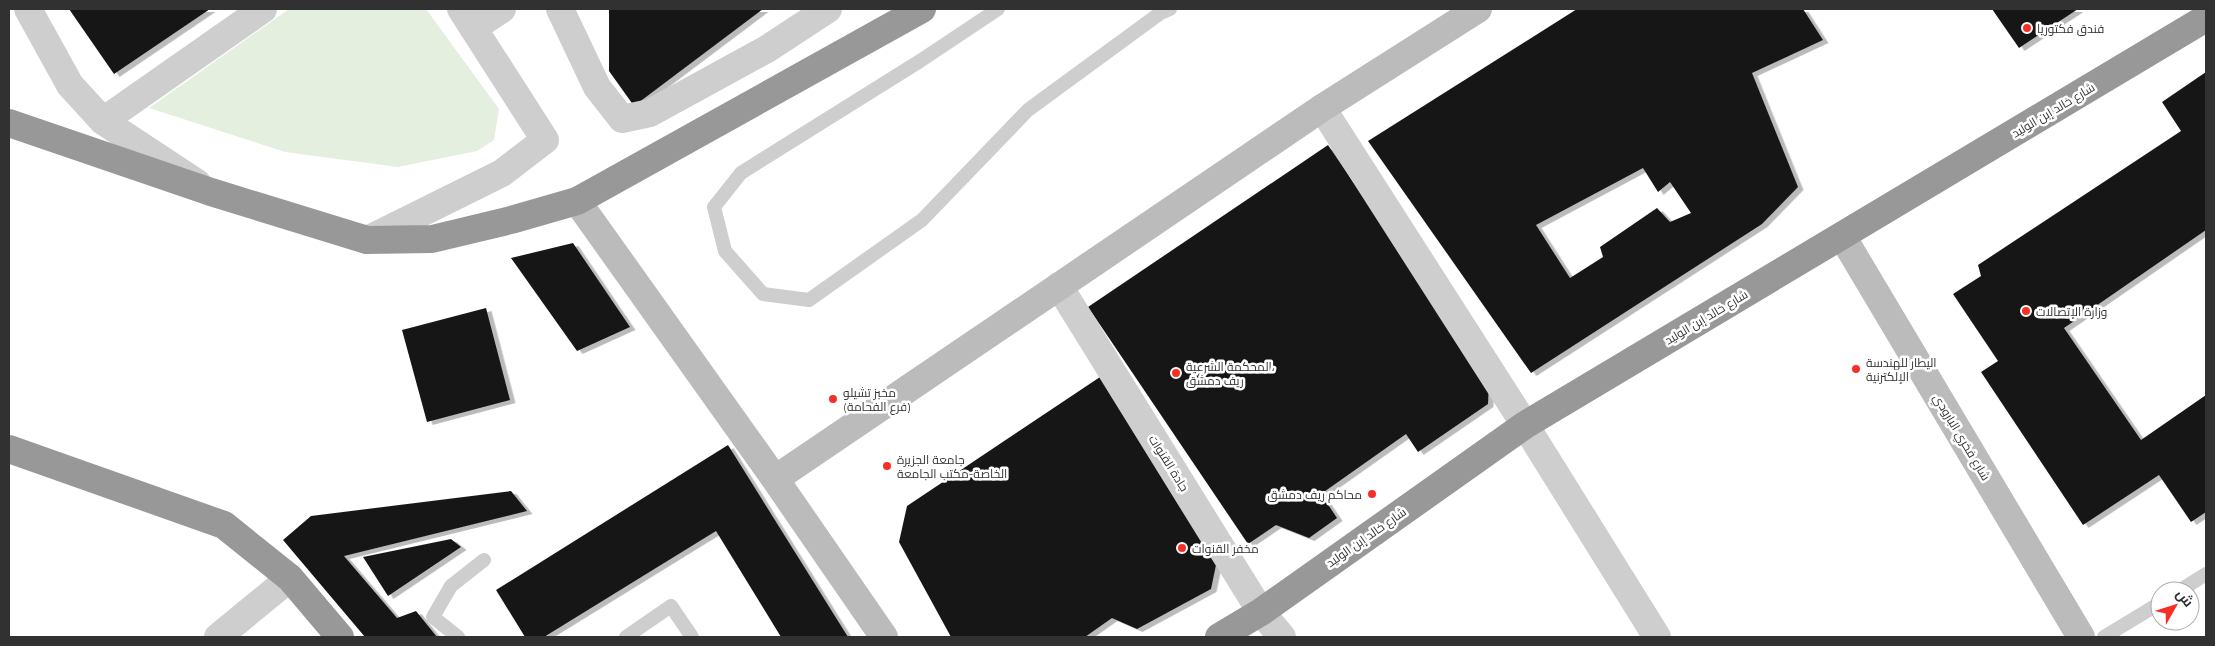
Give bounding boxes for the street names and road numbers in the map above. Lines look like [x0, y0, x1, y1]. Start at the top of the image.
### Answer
street label: شارع خالد إبن الوليد [2009, 79, 2098, 142]
street label: شارع خالد إبن الوليد [1662, 286, 1751, 349]
street label: شارع فخري البارودي [1928, 391, 1994, 485]
street label: جادة القنوات [1146, 432, 1192, 494]
street label: شارع خالد إبن الوليد [1323, 504, 1409, 571]

